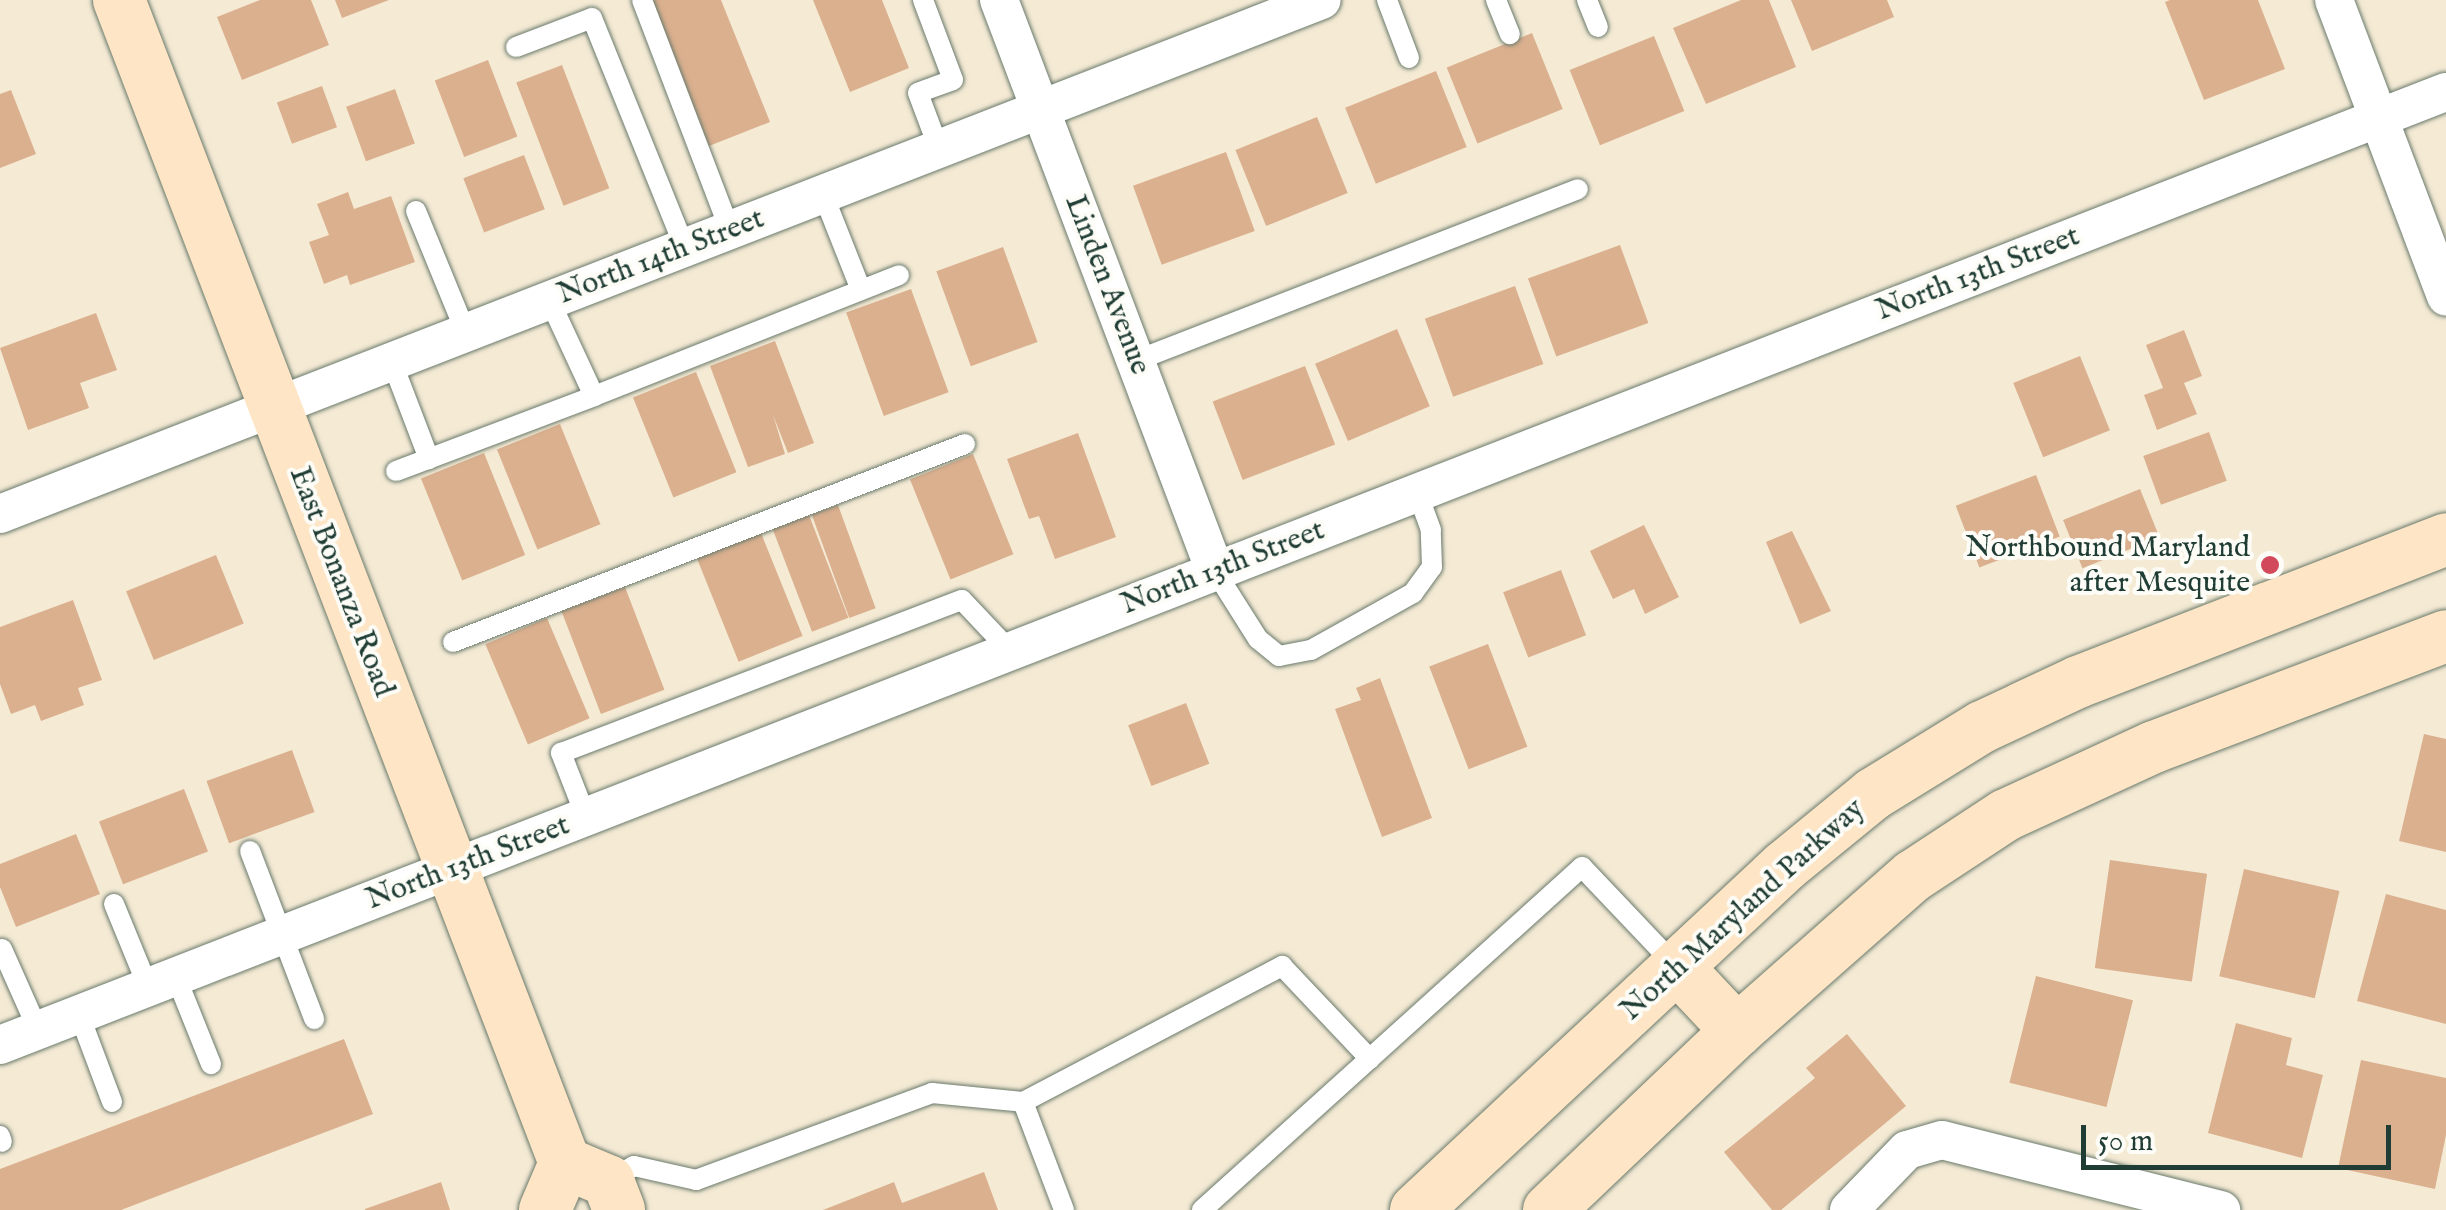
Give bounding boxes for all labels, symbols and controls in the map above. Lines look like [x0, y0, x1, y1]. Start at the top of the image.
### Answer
street label: Linden Avenue [1056, 190, 1158, 380]
street label: North 14th Street [553, 201, 769, 313]
street label: North 13th Street [1871, 219, 2085, 329]
street label: East Bonanza Road [281, 462, 401, 702]
street label: North 13th Street [1116, 513, 1330, 623]
place label: Northbound Maryland after Mesquite [1966, 530, 2250, 600]
marker: Northbound Maryland after Mesquite [2259, 554, 2281, 576]
street label: North Maryland Parkway [1614, 791, 1872, 1029]
street label: North 13th Street [361, 808, 575, 918]
scale bar [2086, 1105, 2396, 1167]
text: 50 m [2098, 1123, 2153, 1161]

